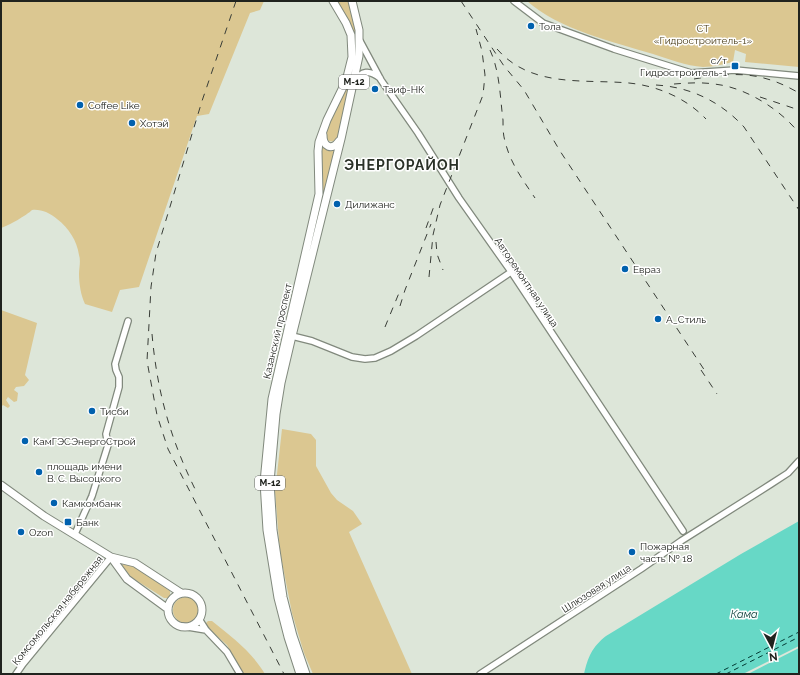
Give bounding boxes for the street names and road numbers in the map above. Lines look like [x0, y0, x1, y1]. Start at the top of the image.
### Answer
road number: М-12 [339, 75, 369, 89]
street label: Авторемонтная улица [493, 235, 561, 329]
street label: Казанский проспект [261, 282, 294, 380]
road number: М-12 [255, 476, 285, 490]
street label: Комсомольская набережная [10, 553, 105, 667]
street label: Шлюзовая улица [560, 562, 633, 615]

